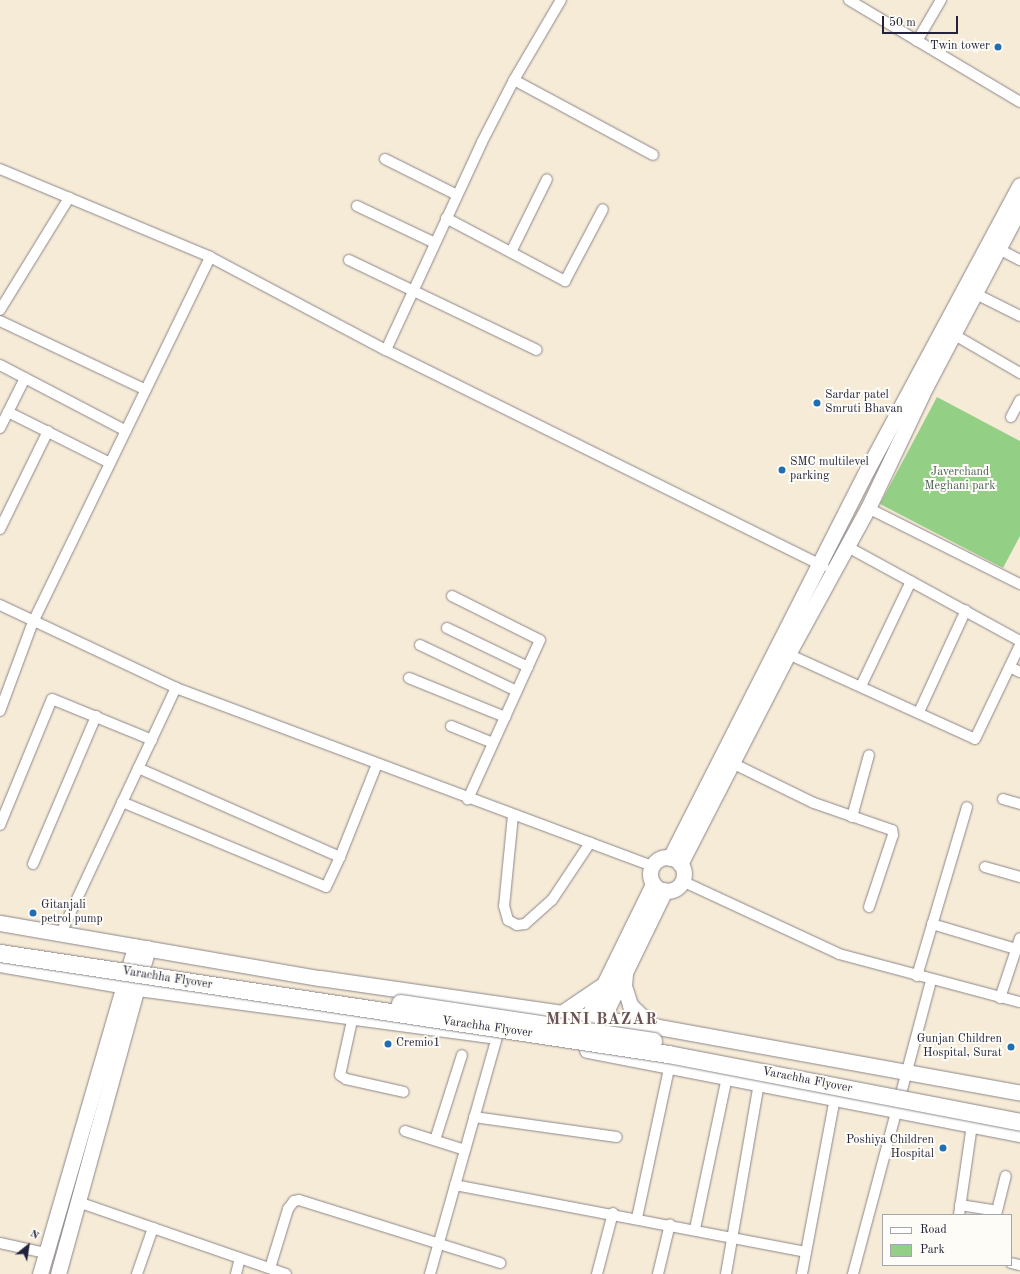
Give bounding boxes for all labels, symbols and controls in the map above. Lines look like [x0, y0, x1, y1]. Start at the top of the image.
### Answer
scale bar [884, 8, 960, 34]
text: 50 m [889, 17, 916, 29]
place label: Twin tower [930, 40, 990, 54]
marker: Twin tower [993, 42, 1003, 52]
place label: Sardar patel Smruti Bhavan [825, 389, 903, 417]
marker: Sardar patel Smruti Bhavan [812, 398, 822, 408]
place label: SMC multilevel parking [790, 456, 869, 484]
marker: SMC multilevel parking [777, 465, 787, 475]
park label: Javerchand Meghani park [925, 466, 995, 494]
place label: Gitanjali petrol pump [41, 899, 103, 927]
marker: Gitanjali petrol pump [28, 908, 38, 918]
street label: Varachha Flyover [121, 965, 213, 993]
district label: MINI BAZAR [546, 1010, 658, 1030]
street label: Varachha Flyover [441, 1015, 533, 1041]
place label: Gunjan Children Hospital, Surat [917, 1033, 1002, 1061]
place label: Cremio1 [396, 1037, 440, 1051]
marker: Cremio1 [383, 1039, 393, 1049]
marker: Gunjan Children Hospital, Surat [1005, 1041, 1017, 1053]
street label: Varachha Flyover [761, 1065, 853, 1097]
place label: Poshiya Children Hospital [846, 1134, 934, 1162]
marker: Poshiya Children Hospital [937, 1142, 949, 1154]
legend [882, 1214, 1012, 1266]
text: Road [920, 1224, 947, 1236]
north arrow [8, 1226, 48, 1266]
text: N [28, 1228, 41, 1242]
text: Park [920, 1244, 945, 1256]

